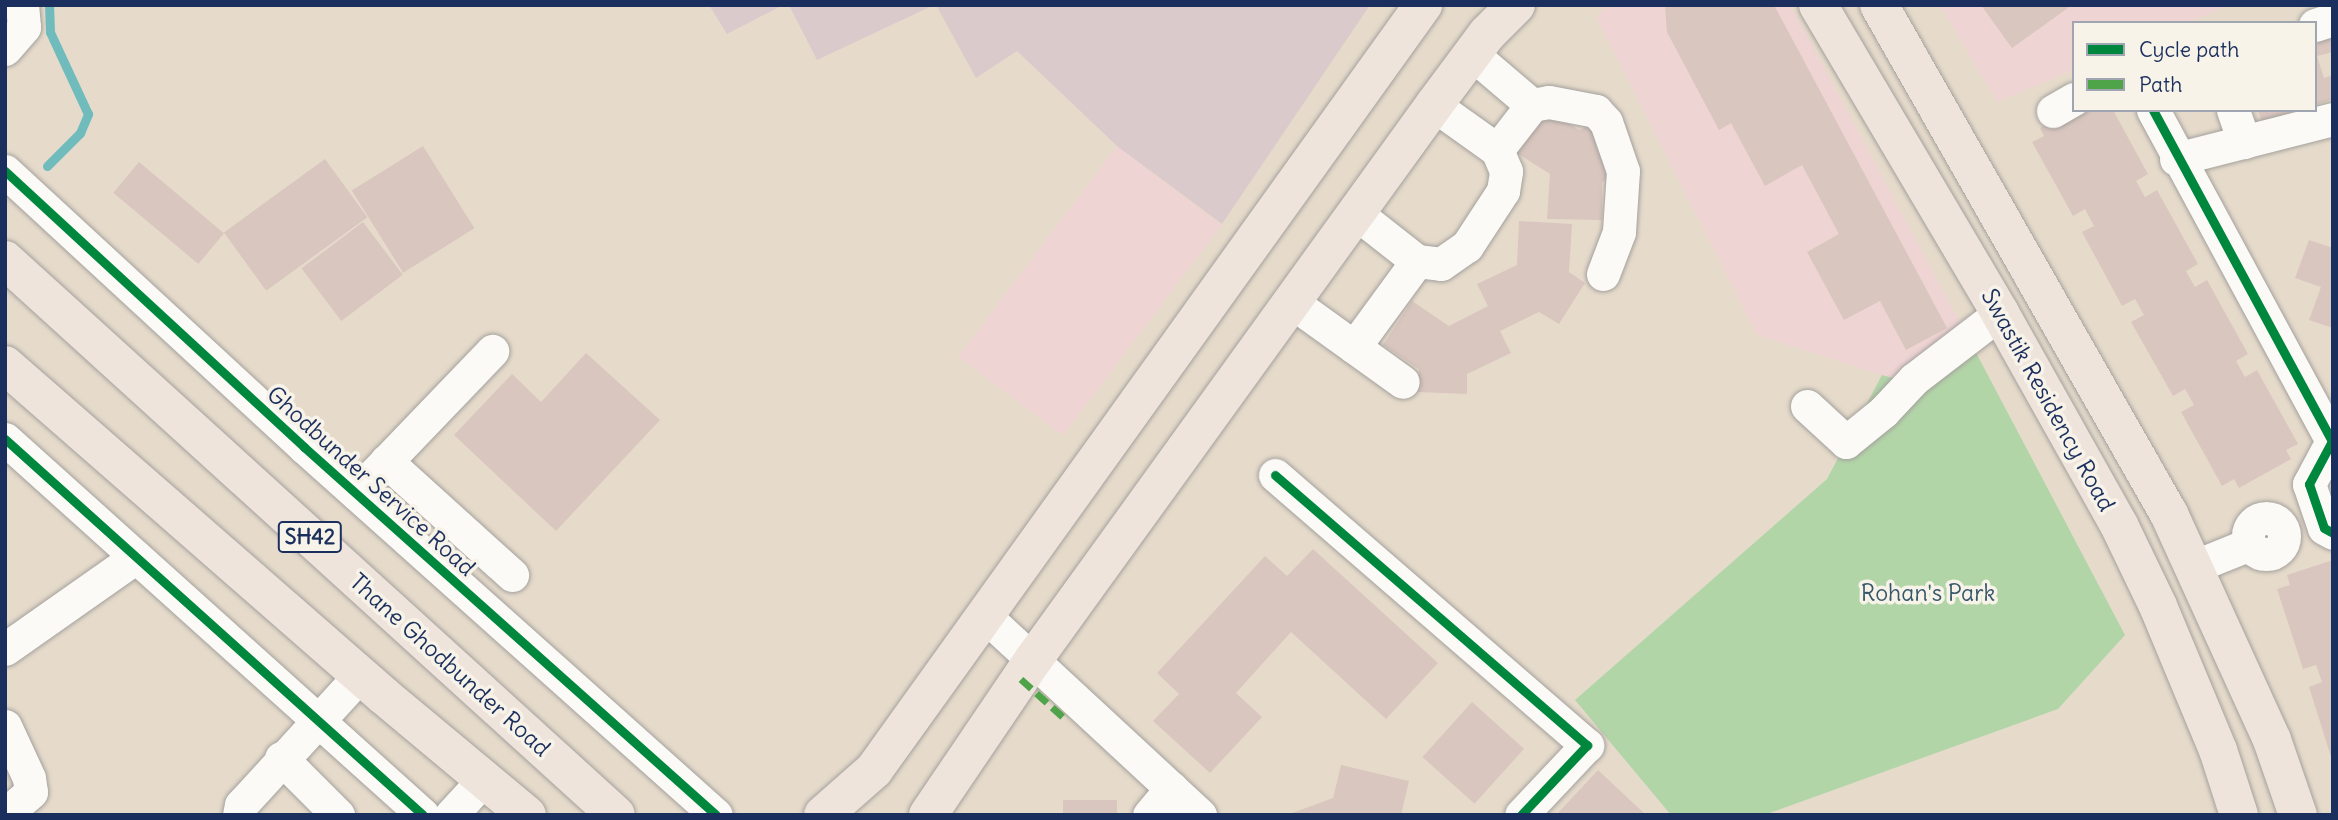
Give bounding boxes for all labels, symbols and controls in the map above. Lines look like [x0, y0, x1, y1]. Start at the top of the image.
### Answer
legend [2072, 21, 2317, 112]
text: Cycle path [2139, 36, 2239, 63]
text: Path [2139, 71, 2182, 98]
street label: Swastik Residency Road [1975, 284, 2121, 516]
street label: Ghodbunder Service Road [261, 380, 481, 582]
road number: SH42 [277, 520, 343, 554]
street label: Thane Ghodbunder Road [344, 568, 556, 762]
park label: Rohan's Park [1861, 579, 1995, 607]

